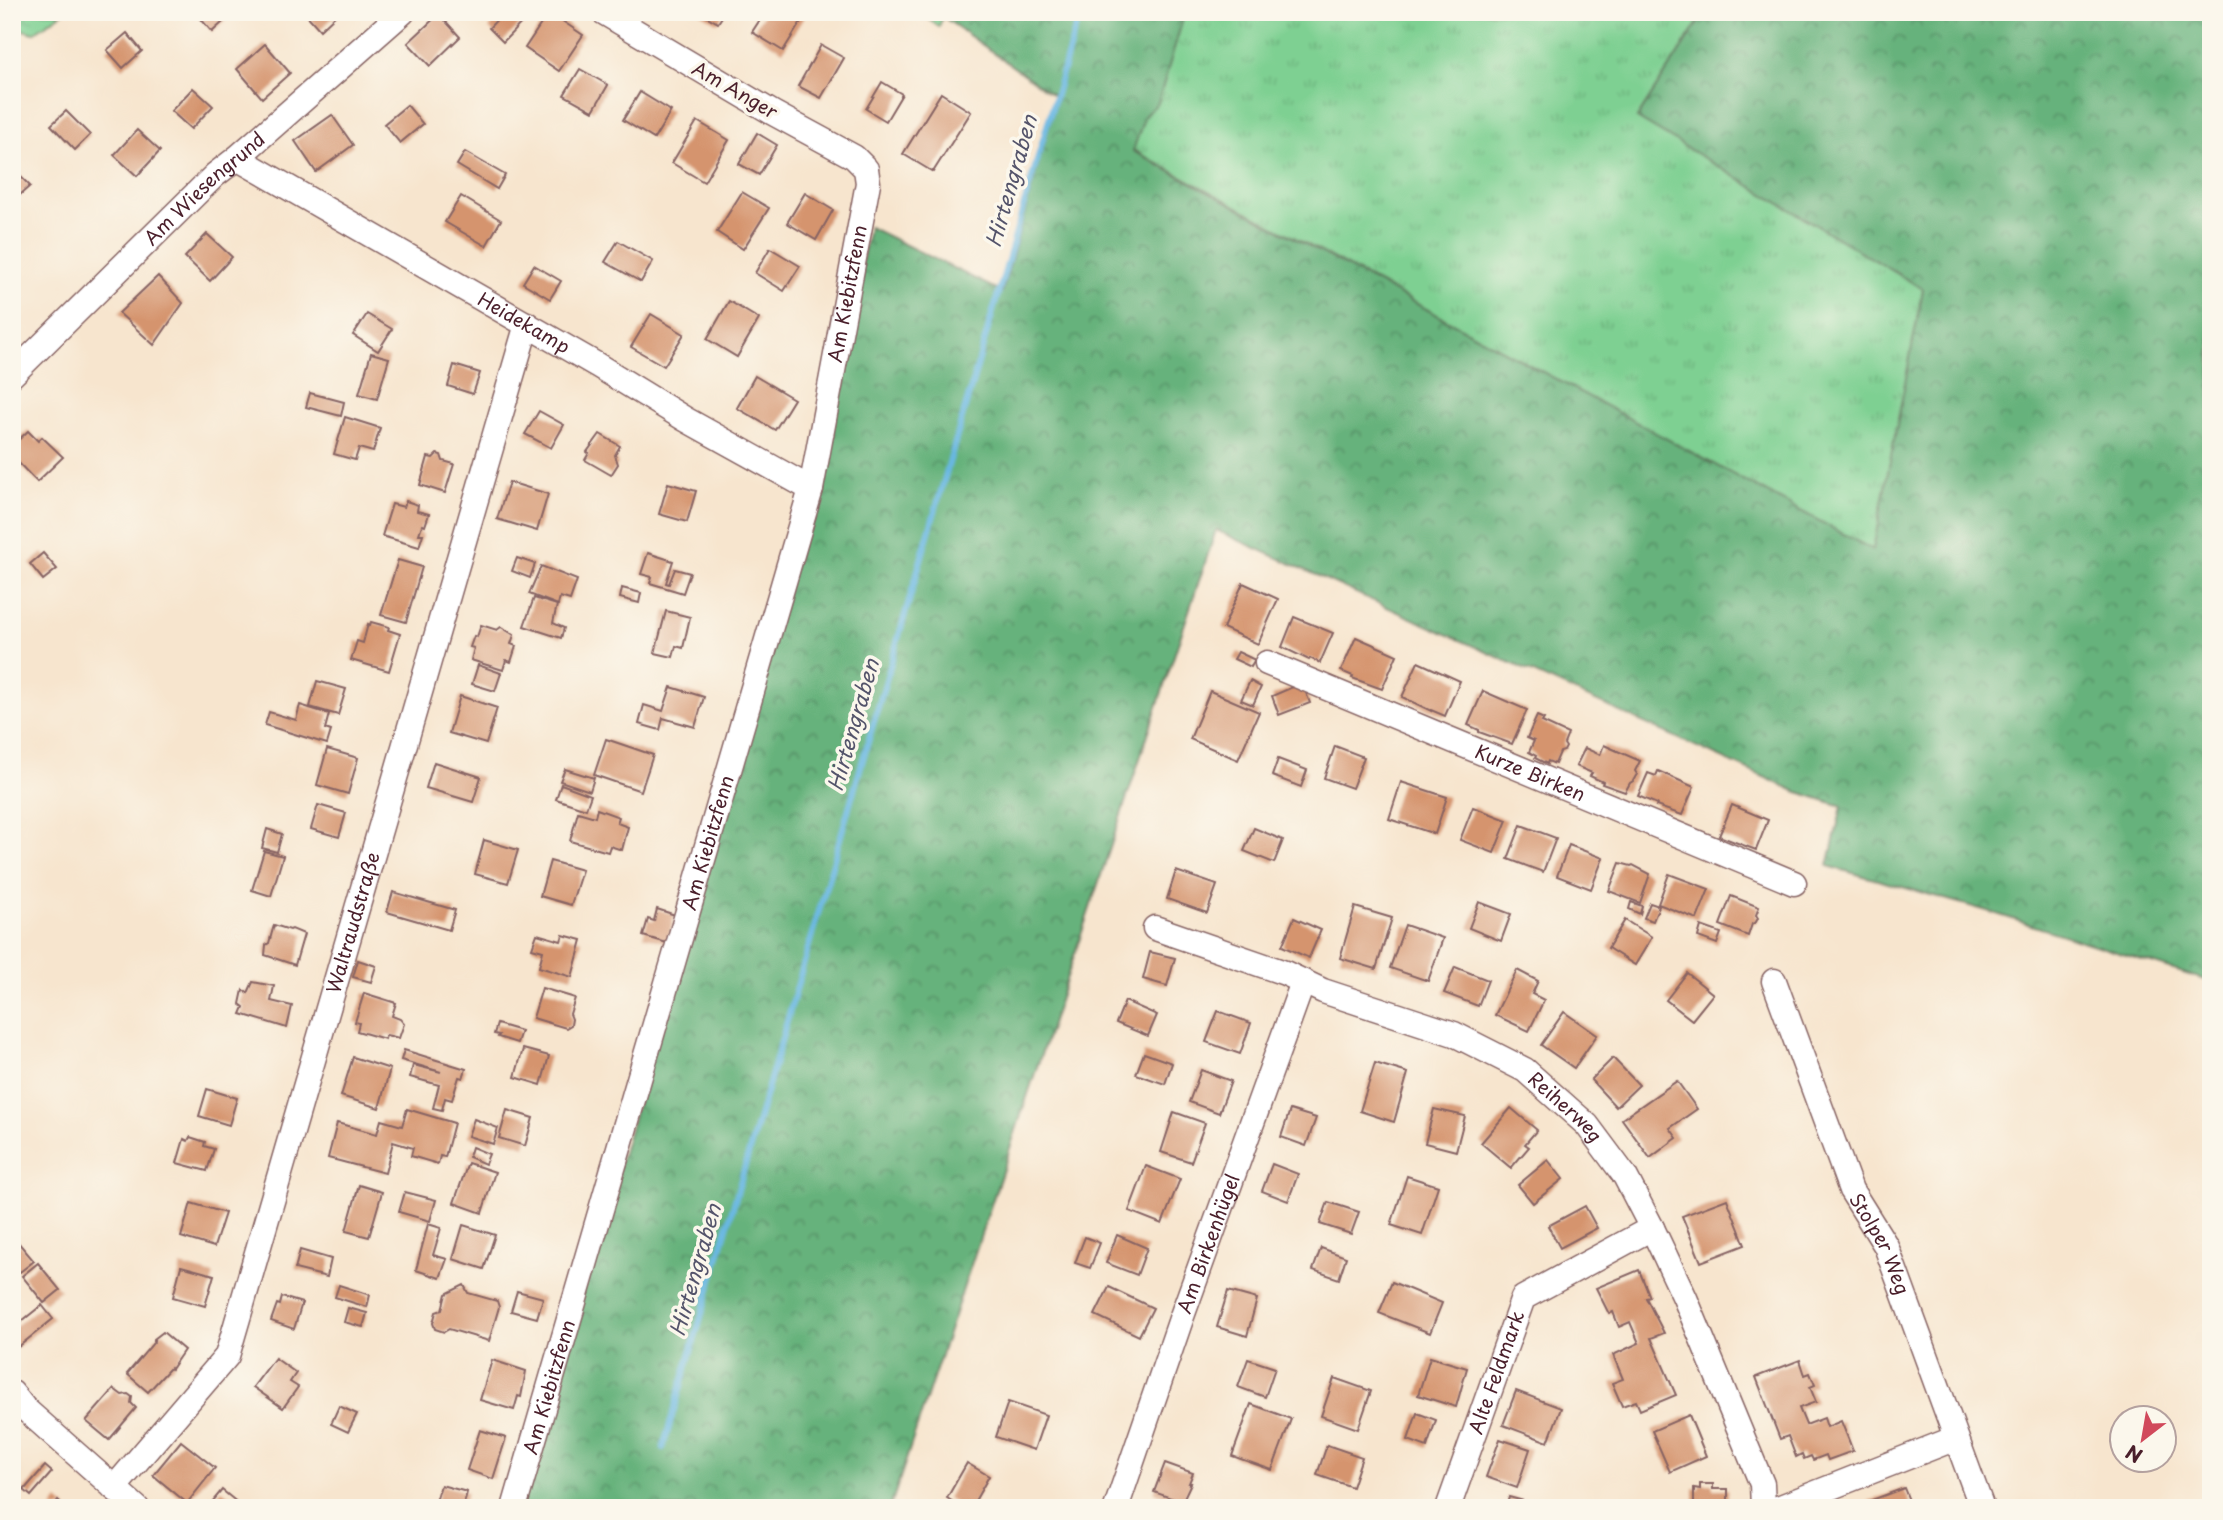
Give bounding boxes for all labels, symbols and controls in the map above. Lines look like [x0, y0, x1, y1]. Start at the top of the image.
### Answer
street label: Am Anger [688, 53, 784, 125]
water label: Hirtengraben [976, 110, 1044, 250]
street label: Am Wiesengrund [137, 125, 270, 251]
street label: Am Kiebitzfenn [820, 223, 873, 365]
street label: Heidekamp [473, 284, 576, 360]
water label: Hirtengraben [818, 654, 886, 794]
street label: Kurze Birken [1471, 736, 1590, 807]
street label: Am Kiebitzfenn [674, 772, 740, 913]
street label: Waltraudstraße [318, 848, 386, 996]
street label: Reiherweg [1523, 1064, 1610, 1148]
street label: Am Birkenhügel [1169, 1170, 1245, 1317]
street label: Stolper Weg [1843, 1187, 1918, 1298]
water label: Hirtengraben [660, 1199, 728, 1339]
street label: Alte Feldmark [1461, 1306, 1531, 1438]
street label: Am Kiebitzfenn [515, 1316, 581, 1457]
north arrow [2108, 1404, 2178, 1474]
text: N [2120, 1439, 2147, 1470]

